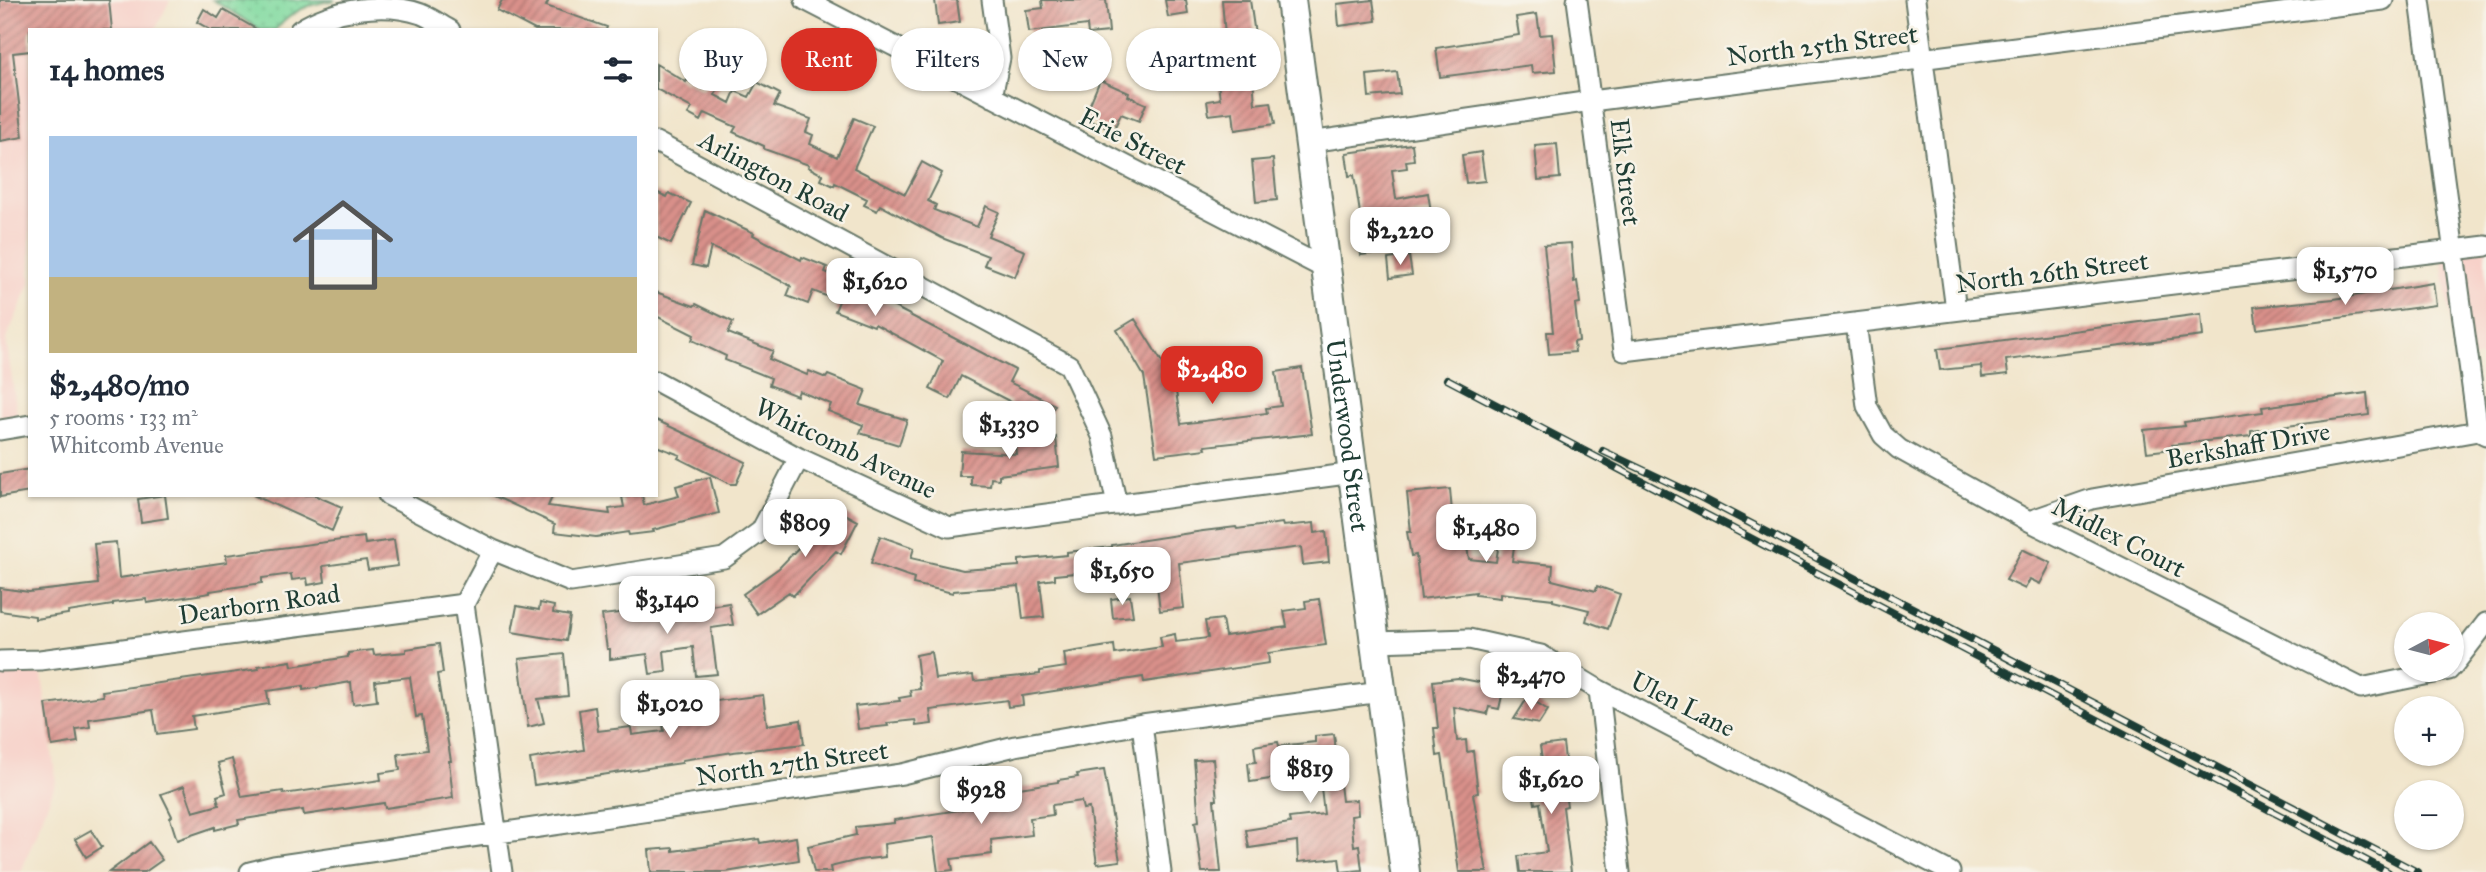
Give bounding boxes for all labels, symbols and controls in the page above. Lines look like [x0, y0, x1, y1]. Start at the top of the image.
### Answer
street label: North 25th Street [1725, 17, 1919, 73]
chip: Buy [679, 28, 767, 91]
chip: Rent [781, 28, 877, 91]
chip: Filters [891, 28, 1004, 91]
chip: New [1018, 28, 1112, 91]
chip: Apartment [1126, 28, 1281, 91]
icon: filters [599, 51, 637, 89]
text: 14 homes [49, 52, 164, 88]
street label: Erie Street [1074, 100, 1192, 182]
street label: Elk Street [1604, 116, 1648, 228]
street label: Arlington Road [693, 123, 854, 229]
icon: home [280, 182, 406, 308]
pin: $2,220 [1343, 208, 1457, 267]
text: $2,220 [1366, 216, 1434, 244]
street label: North 26th Street [1954, 244, 2150, 300]
pin: $1,570 [2288, 247, 2402, 307]
text: $1,570 [2313, 256, 2377, 284]
pin: $1,620 [818, 258, 932, 318]
text: $1,620 [842, 267, 908, 295]
street label: Underwood Street [1319, 337, 1376, 534]
pin: $2,480 [1155, 346, 1269, 406]
text: $2,480 [1177, 355, 1247, 383]
text: $2,480/mo [49, 367, 189, 403]
street label: Whitcomb Avenue [750, 390, 942, 506]
pin: $1,330 [952, 402, 1066, 461]
text: 5 rooms · 133 m² [49, 403, 198, 431]
text: $1,330 [979, 410, 1039, 438]
street label: Berkshaff Drive [2164, 415, 2333, 475]
text: Whitcomb Avenue [49, 431, 224, 459]
street label: Midlex Court [2047, 490, 2191, 584]
pin: $809 [764, 500, 846, 559]
pin: $1,480 [1429, 504, 1543, 564]
text: $809 [779, 508, 831, 536]
text: $1,480 [1452, 513, 1520, 541]
pin: $1,650 [1065, 548, 1179, 607]
text: $1,650 [1090, 556, 1154, 584]
pin: $3,140 [610, 576, 724, 636]
street label: Dearborn Road [176, 577, 342, 631]
text: $3,140 [635, 585, 699, 613]
north arrow [2394, 612, 2464, 682]
map controls [2394, 612, 2464, 850]
pin: $2,470 [1474, 652, 1588, 712]
text: $2,470 [1496, 661, 1566, 689]
street label: Ulen Lane [1625, 664, 1741, 744]
pin: $1,020 [613, 680, 727, 740]
text: $1,020 [637, 689, 703, 717]
button: + [2394, 696, 2464, 766]
street label: North 27th Street [694, 734, 890, 792]
pin: $819 [1269, 746, 1351, 805]
text: $819 [1286, 754, 1334, 782]
pin: $1,620 [1494, 756, 1608, 816]
text: $1,620 [1518, 765, 1584, 793]
pin: $928 [940, 766, 1022, 826]
text: $928 [956, 775, 1006, 803]
button: − [2394, 780, 2464, 850]

